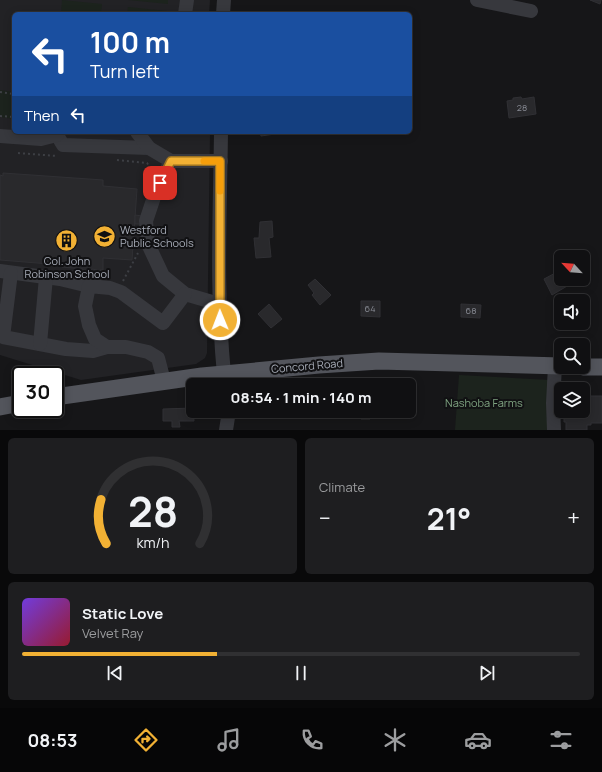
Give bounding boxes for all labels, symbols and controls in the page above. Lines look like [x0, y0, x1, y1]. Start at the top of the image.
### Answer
text: 100 m [90, 23, 170, 61]
icon: left [24, 28, 76, 80]
text: Turn left [90, 59, 160, 83]
house number: 28 [517, 101, 527, 114]
icon: left [67, 104, 89, 126]
text: Then [24, 105, 59, 126]
pin [143, 166, 177, 200]
icon: arrive [149, 172, 171, 194]
place label: Westford Public Schools [120, 222, 194, 250]
school or university icon: Westford Public Schools [91, 223, 117, 249]
building icon: Col. John Robinson School [54, 228, 80, 254]
north arrow [554, 250, 590, 286]
map controls [554, 250, 590, 418]
place label: Col. John Robinson School [24, 253, 110, 281]
button: sound [554, 294, 590, 330]
position arrow [199, 299, 241, 341]
house number: 64 [365, 302, 375, 315]
house number: 68 [466, 304, 476, 317]
button: search [554, 338, 590, 374]
street label: Concord Road [270, 355, 343, 376]
speed limit sign: 30 [12, 366, 64, 418]
button: layers [554, 382, 590, 418]
text: 08:54 · 1 min · 140 m [231, 387, 371, 408]
park label: Nashoba Farms [445, 395, 523, 410]
text: Climate [319, 478, 365, 496]
text: 28 [127, 483, 178, 539]
text: 21° [427, 498, 471, 539]
text: − [319, 503, 331, 533]
text: + [567, 503, 580, 533]
text: km/h [136, 533, 169, 552]
text: Static Love [82, 603, 163, 624]
text: Velvet Ray [82, 624, 143, 642]
icon: previous [104, 662, 126, 684]
icon: pause [290, 662, 312, 684]
icon: next [476, 662, 498, 684]
icon: directions [132, 726, 160, 754]
icon: music [215, 726, 243, 754]
icon: phone [298, 726, 326, 754]
icon: climate [381, 726, 409, 754]
icon: car [464, 726, 492, 754]
icon: filters [547, 726, 575, 754]
text: 08:53 [27, 728, 77, 752]

